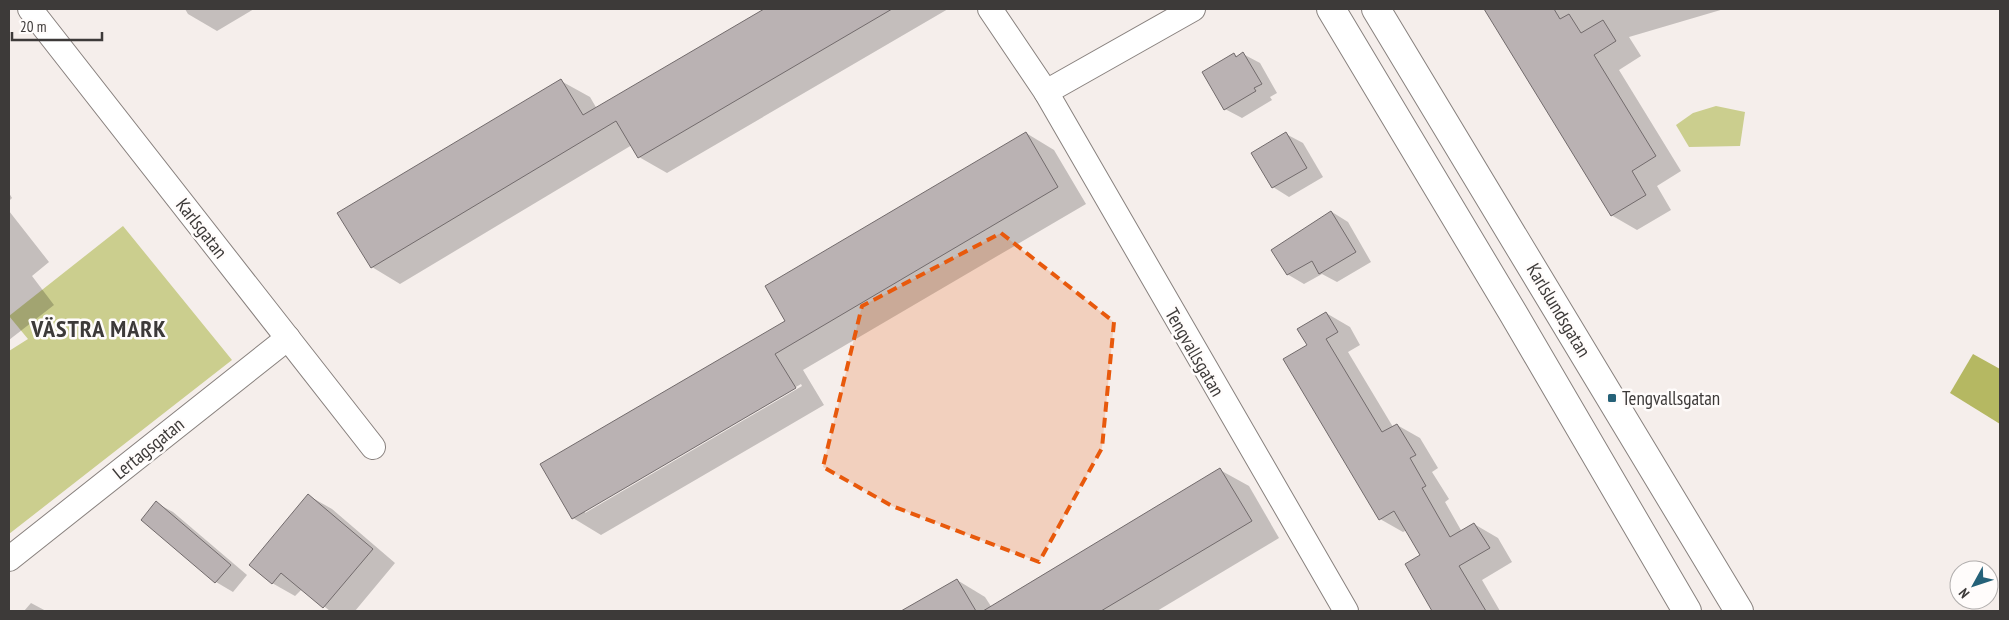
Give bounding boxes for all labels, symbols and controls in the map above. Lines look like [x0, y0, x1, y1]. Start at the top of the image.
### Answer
scale bar [12, 10, 102, 42]
text: 20 m [20, 17, 46, 36]
street label: Karlsgatan [171, 193, 233, 263]
street label: Karlslundsgatan [1522, 259, 1596, 361]
street label: Tengvallsgatan [1160, 303, 1230, 401]
district label: VÄSTRA MARK [30, 313, 167, 344]
place label: Tengvallsgatan [1622, 386, 1720, 410]
marker: Tengvallsgatan [1606, 392, 1618, 404]
street label: Lertagsgatan [107, 412, 189, 484]
north arrow [1949, 560, 1999, 610]
text: N [1955, 585, 1973, 602]

